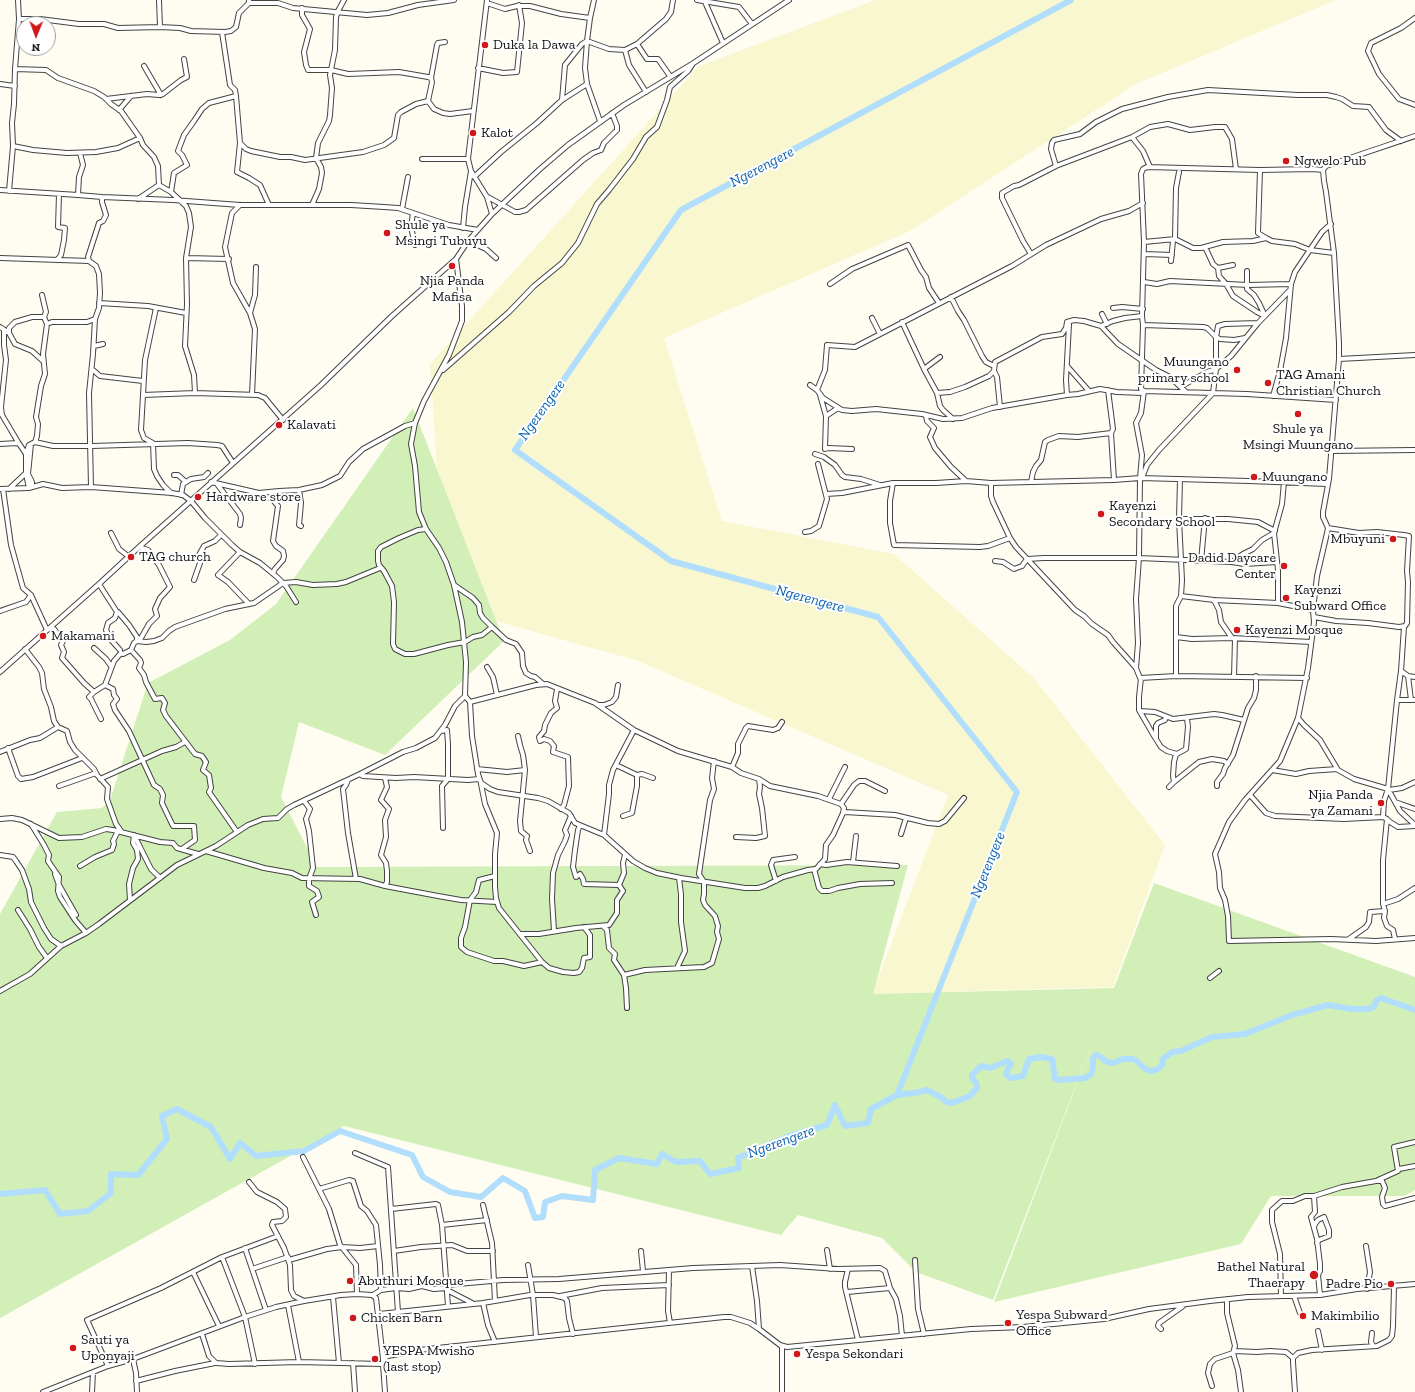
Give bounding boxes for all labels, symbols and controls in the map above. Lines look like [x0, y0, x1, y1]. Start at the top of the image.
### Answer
north arrow [16, 16, 56, 56]
place label: Duka la Dawa [493, 37, 575, 53]
marker: Duka la Dawa [480, 40, 490, 50]
text: N [31, 41, 40, 54]
place label: Kalot [481, 125, 513, 141]
marker: Kalot [468, 128, 478, 138]
water label: Ngerengere [727, 143, 797, 191]
place label: Ngwelo Pub [1294, 153, 1366, 169]
marker: Ngwelo Pub [1281, 156, 1291, 166]
place label: Shule ya Msingi Tubuyu [395, 217, 487, 250]
marker: Shule ya Msingi Tubuyu [382, 228, 392, 238]
marker: Njia Panda Mafisa [447, 261, 457, 271]
place label: Njia Panda Mafisa [420, 273, 484, 306]
place label: Muungano primary school [1138, 354, 1229, 386]
marker: Muungano primary school [1232, 365, 1242, 375]
place label: TAG Amani Christian Church [1276, 367, 1381, 400]
water label: Ngerengere [515, 376, 569, 444]
marker: TAG Amani Christian Church [1263, 378, 1273, 388]
marker: Shule ya Msingi Muungano [1293, 409, 1303, 419]
place label: Kalavati [287, 417, 336, 433]
marker: Kalavati [274, 420, 284, 430]
place label: Shule ya Msingi Muungano [1243, 421, 1353, 454]
place label: Muungano [1262, 469, 1327, 485]
marker: Muungano [1249, 472, 1259, 482]
place label: Hardware store [206, 489, 301, 505]
marker: Hardware store [193, 492, 203, 502]
place label: Kayenzi Secondary School [1109, 498, 1215, 530]
marker: Kayenzi Secondary School [1096, 509, 1106, 519]
place label: Mbuyuni [1331, 531, 1385, 547]
marker: Mbuyuni [1388, 534, 1398, 544]
place label: TAG church [139, 549, 211, 565]
place label: Dadid Daycare Center [1188, 550, 1276, 582]
marker: TAG church [126, 552, 136, 562]
marker: Dadid Daycare Center [1279, 561, 1289, 571]
water label: Ngerengere [774, 581, 846, 617]
place label: Kayenzi Subward Office [1294, 582, 1386, 614]
marker: Kayenzi Subward Office [1281, 593, 1291, 603]
place label: Kayenzi Mosque [1245, 622, 1343, 638]
marker: Kayenzi Mosque [1232, 625, 1242, 635]
place label: Makamani [51, 628, 115, 644]
marker: Makamani [38, 631, 48, 641]
place label: Njia Panda ya Zamani [1308, 787, 1373, 820]
marker: Njia Panda ya Zamani [1376, 798, 1386, 808]
water label: Ngerengere [967, 829, 1009, 901]
water label: Ngerengere [745, 1122, 817, 1162]
place label: Bathel Natural Thaerapy [1217, 1259, 1305, 1292]
marker: Bathel Natural Thaerapy [1308, 1269, 1320, 1281]
place label: Abuthuri Mosque [358, 1273, 464, 1289]
marker: Abuthuri Mosque [345, 1276, 355, 1286]
place label: Padre Pio [1326, 1276, 1383, 1292]
marker: Padre Pio [1386, 1279, 1396, 1289]
place label: Yespa Subward Office [1016, 1307, 1108, 1340]
place label: Makimbilio [1311, 1308, 1379, 1324]
place label: Chicken Barn [361, 1310, 442, 1326]
marker: Makimbilio [1298, 1311, 1308, 1321]
marker: Chicken Barn [348, 1313, 358, 1323]
marker: Yespa Subward Office [1003, 1318, 1013, 1328]
place label: Sauti ya Uponyaji [81, 1332, 135, 1364]
marker: Sauti ya Uponyaji [68, 1343, 78, 1353]
place label: YESPA Mwisho (last stop) [383, 1343, 475, 1376]
place label: Yespa Sekondari [805, 1346, 903, 1362]
marker: Yespa Sekondari [792, 1349, 802, 1359]
marker: YESPA Mwisho (last stop) [370, 1354, 380, 1364]

